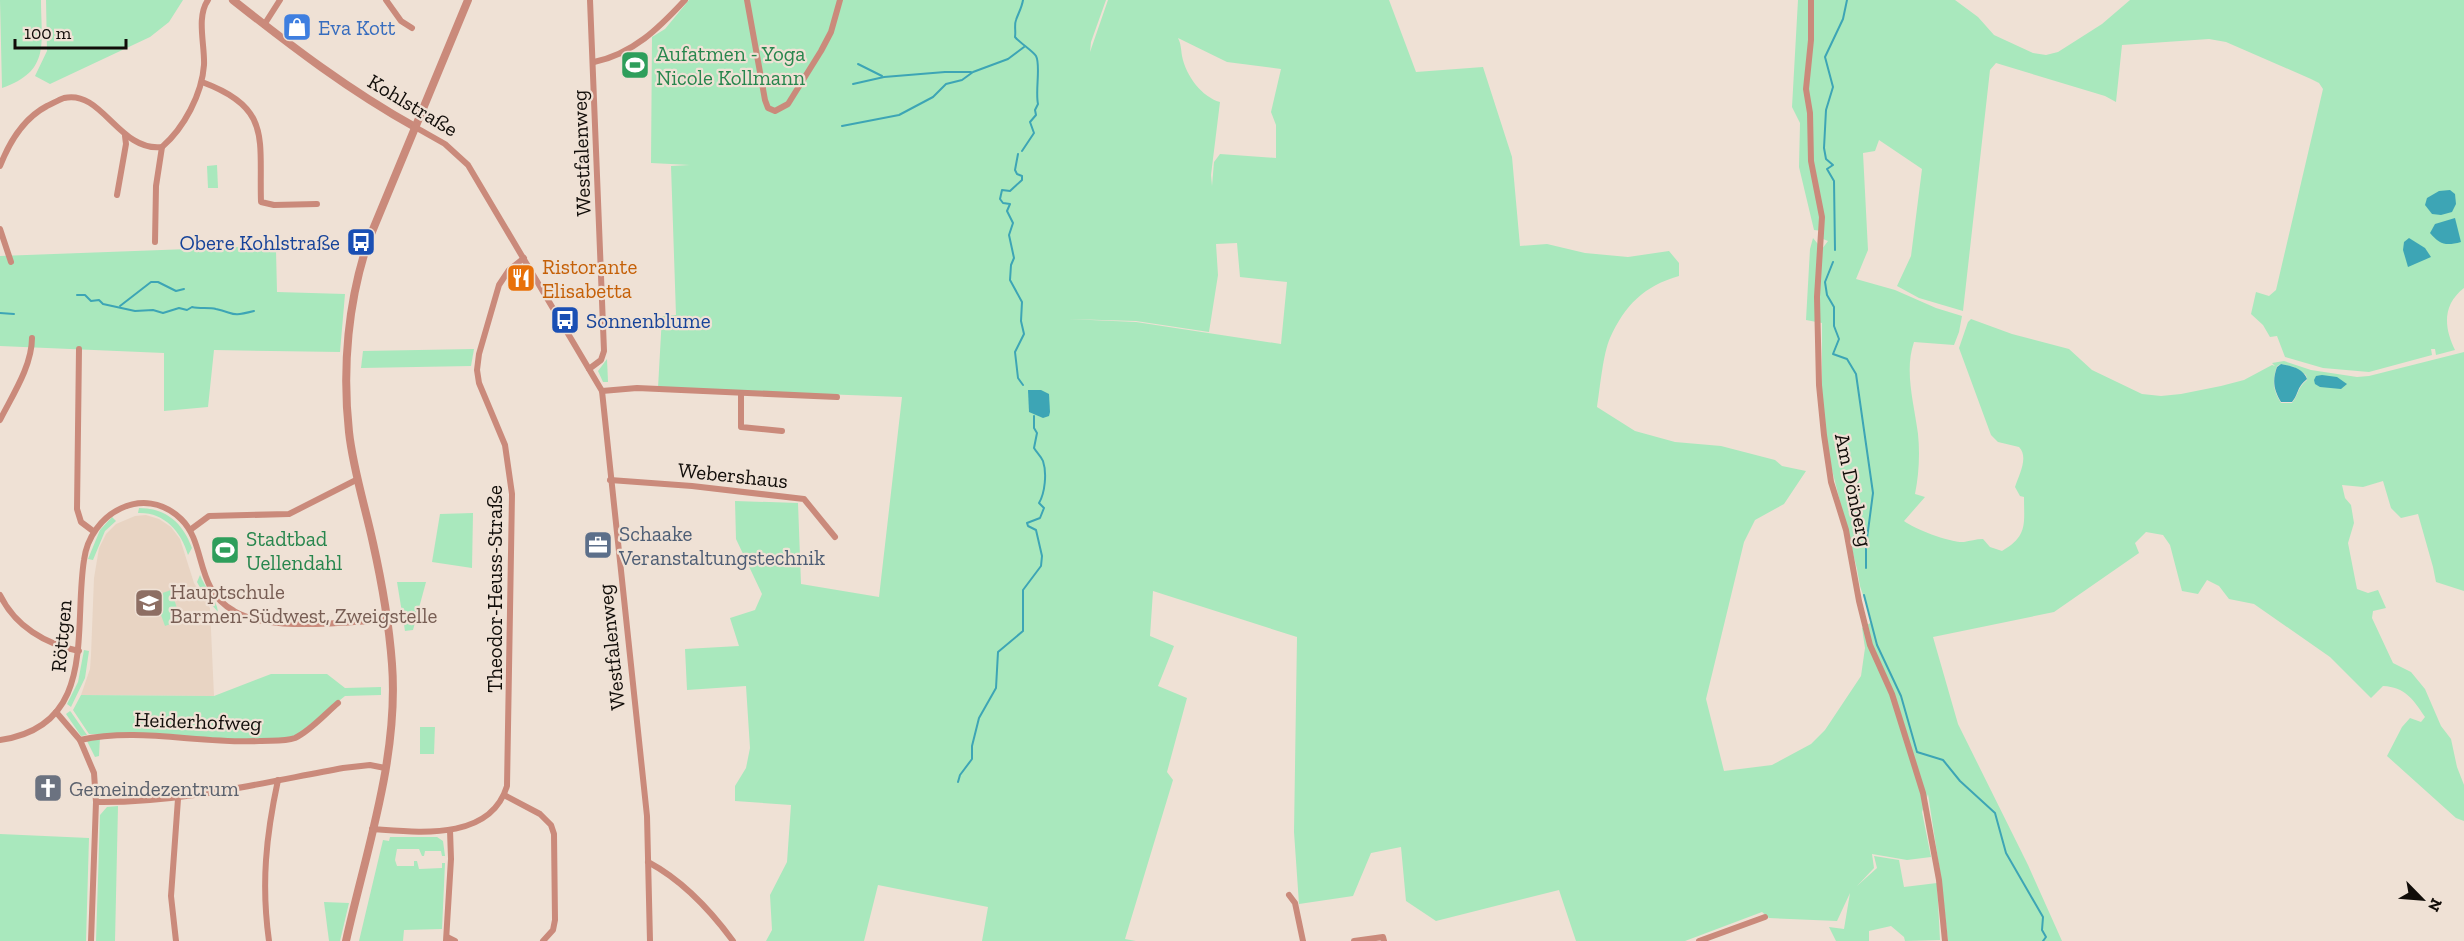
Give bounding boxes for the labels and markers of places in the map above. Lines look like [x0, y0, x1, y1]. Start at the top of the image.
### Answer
shop icon: Eva Kott [281, 11, 313, 43]
place label: Eva Kott [318, 15, 396, 40]
place label: Aufatmen - Yoga Nicole Kollmann [656, 41, 806, 90]
sports icon: Aufatmen - Yoga Nicole Kollmann [619, 49, 651, 81]
bus stop icon: Obere Kohlstraße [345, 226, 377, 258]
place label: Obere Kohlstraße [180, 230, 340, 255]
place label: Ristorante Elisabetta [542, 254, 637, 303]
restaurant icon: Ristorante Elisabetta [505, 262, 537, 294]
bus stop icon: Sonnenblume [549, 304, 581, 336]
place label: Sonnenblume [586, 308, 711, 333]
place label: Schaake Veranstaltungstechnik [618, 521, 825, 570]
place label: Stadtbad Uellendahl [246, 526, 343, 575]
office icon: Schaake Veranstaltungstechnik [582, 529, 614, 561]
sports icon: Stadtbad Uellendahl [209, 534, 241, 566]
place label: Hauptschule Barmen-Südwest, Zweigstelle [170, 579, 438, 628]
school or university icon: Hauptschule Barmen-Südwest, Zweigstelle [133, 587, 165, 619]
church icon: Gemeindezentrum [32, 772, 64, 804]
place label: Gemeindezentrum [69, 776, 239, 801]

